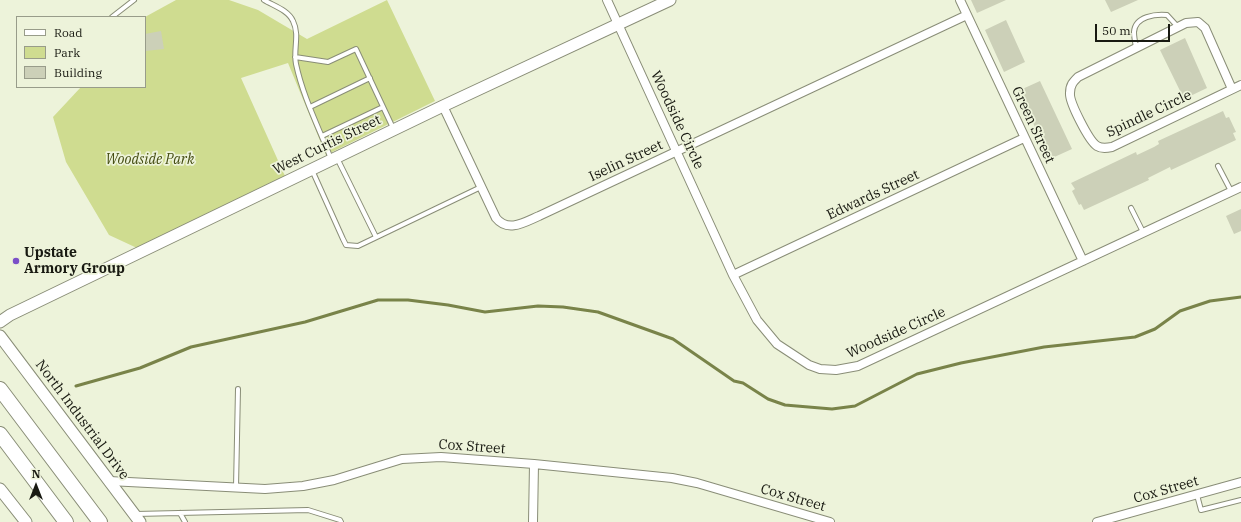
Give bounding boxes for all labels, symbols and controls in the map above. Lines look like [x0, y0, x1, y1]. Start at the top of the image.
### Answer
legend [16, 16, 146, 88]
scale bar [1097, 16, 1172, 42]
text: 50 m [1102, 23, 1131, 38]
text: Road [54, 25, 83, 40]
text: Park [54, 45, 80, 60]
text: Building [54, 65, 102, 80]
street label: Woodside Circle [647, 68, 707, 172]
street label: Green Street [1008, 84, 1058, 166]
street label: Spindle Circle [1104, 87, 1194, 141]
street label: West Curtis Street [270, 112, 384, 178]
street label: Iselin Street [587, 137, 665, 185]
park label: Woodside Park [106, 152, 194, 168]
street label: Edwards Street [824, 166, 922, 224]
place label: Upstate Armory Group [24, 245, 125, 278]
marker: Upstate Armory Group [11, 256, 21, 266]
street label: Woodside Circle [844, 304, 948, 362]
street label: North Industrial Drive [31, 357, 133, 483]
street label: Cox Street [438, 436, 506, 458]
north arrow [16, 466, 56, 506]
street label: Cox Street [1131, 473, 1201, 507]
street label: Cox Street [758, 481, 828, 515]

